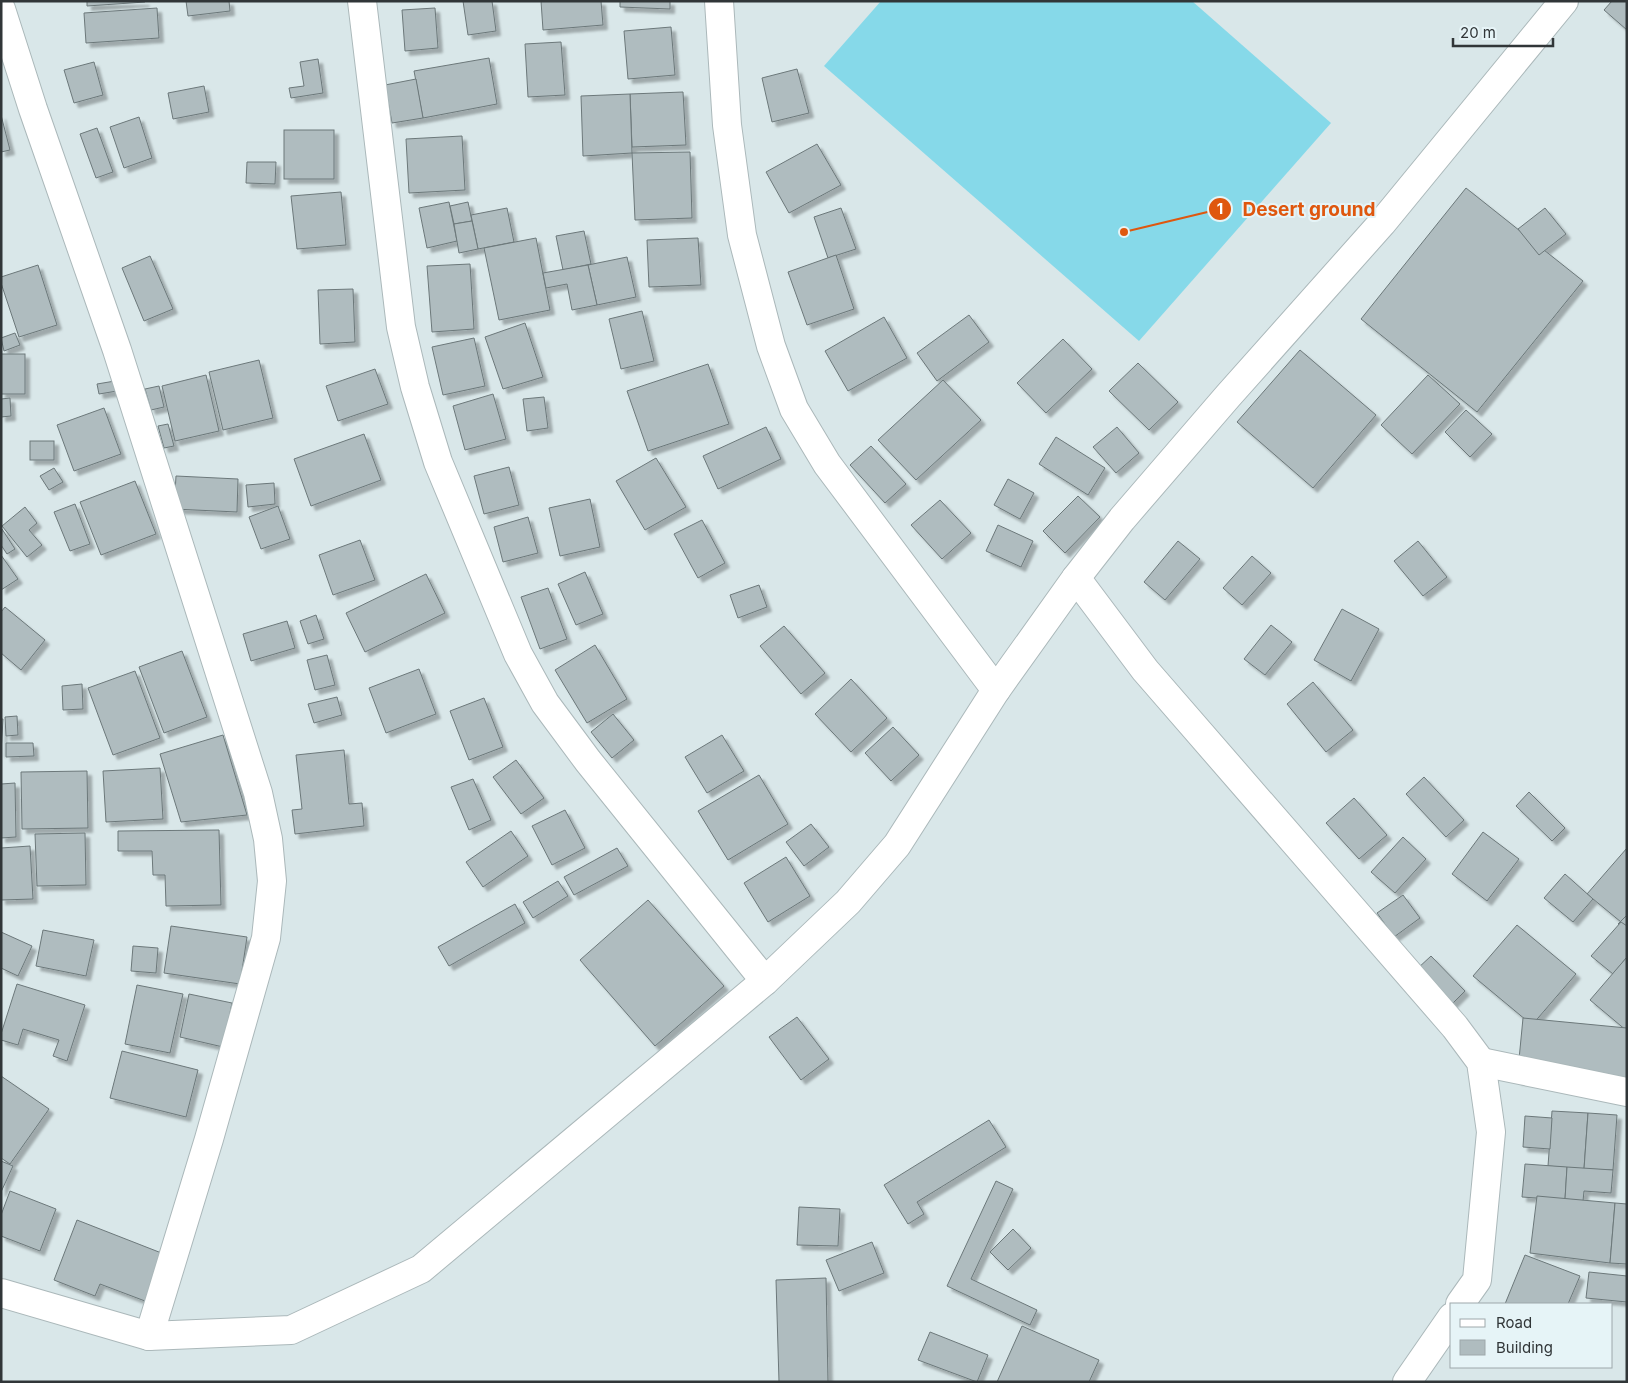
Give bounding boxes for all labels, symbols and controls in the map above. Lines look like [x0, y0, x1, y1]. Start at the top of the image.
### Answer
scale bar [1453, 15, 1553, 47]
text: 20 m [1460, 23, 1496, 42]
callout: Desert ground [1207, 192, 1386, 226]
text: Desert ground [1242, 198, 1376, 221]
text: 1 [1217, 199, 1223, 218]
legend [1450, 1303, 1613, 1368]
text: Road [1496, 1313, 1532, 1332]
text: Building [1496, 1338, 1553, 1357]

